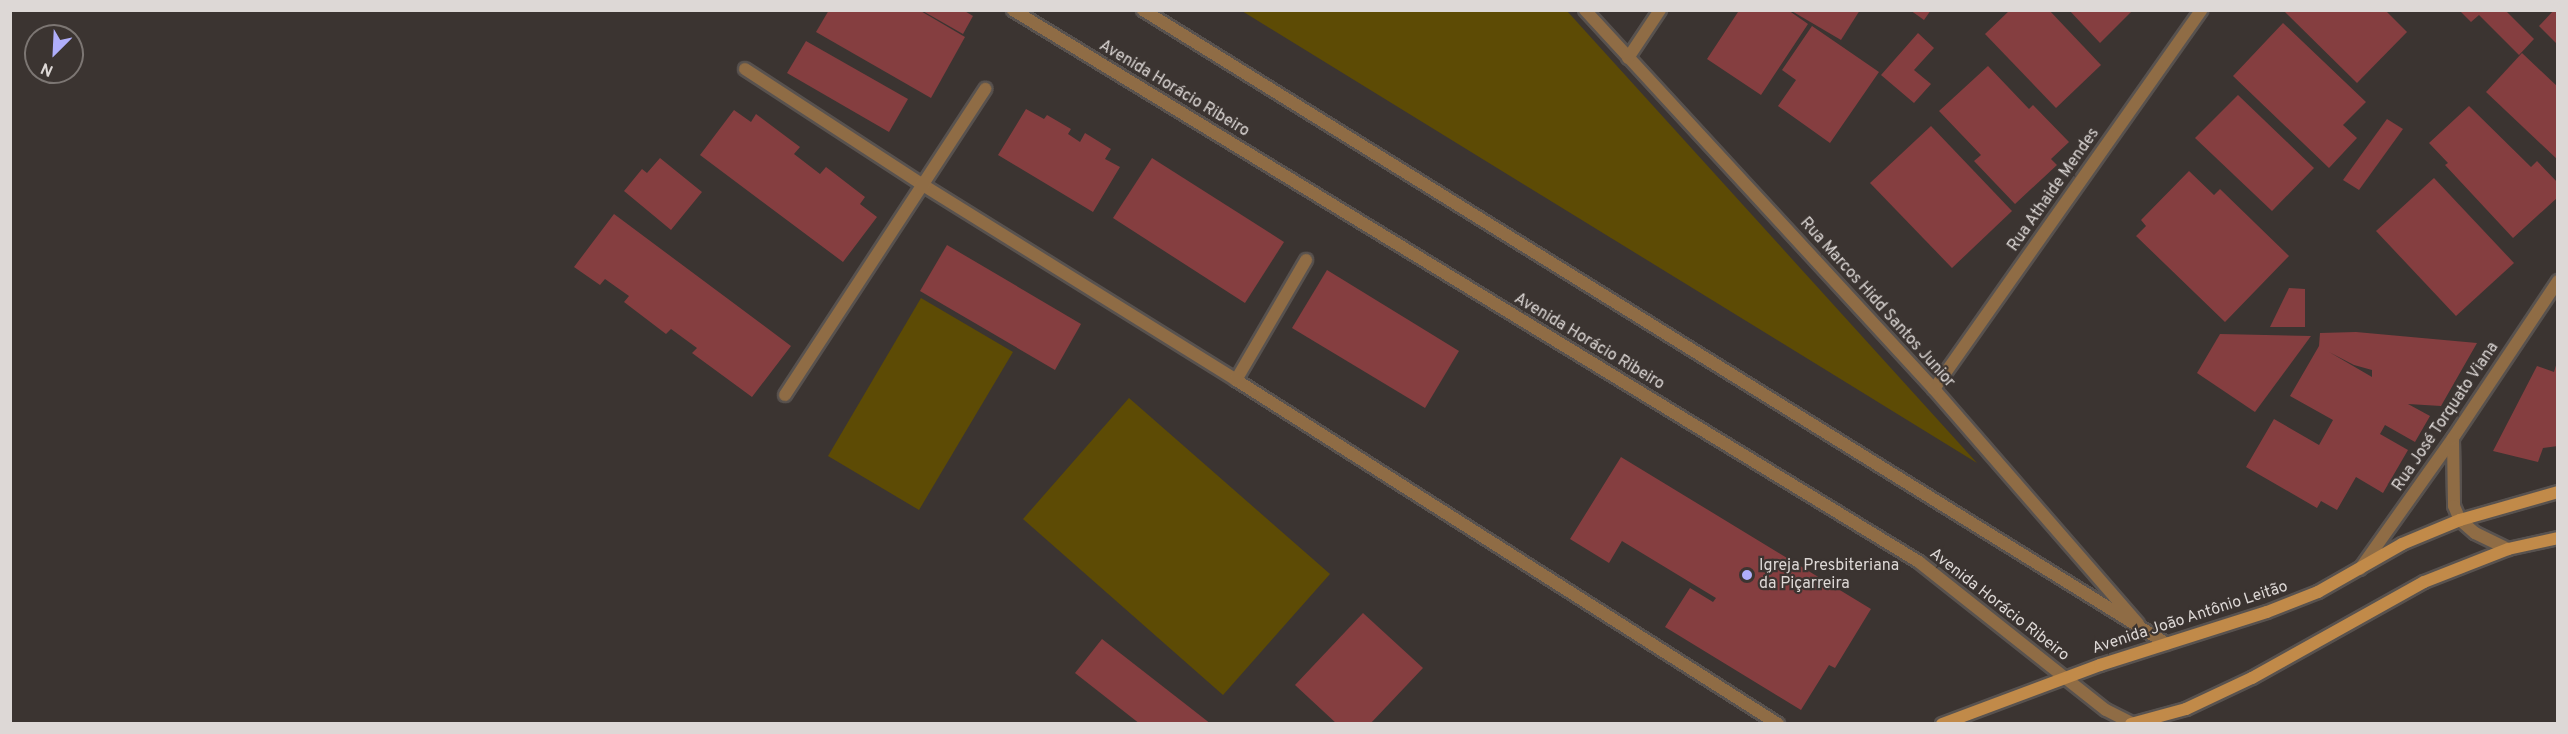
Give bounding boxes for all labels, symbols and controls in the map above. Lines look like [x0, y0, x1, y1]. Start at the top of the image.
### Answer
north arrow [24, 24, 84, 84]
street label: Avenida Horácio Ribeiro [1095, 36, 1253, 142]
text: N [38, 57, 57, 80]
street label: Rua Athaide Mendes [2004, 124, 2104, 256]
street label: Rua Marcos Hidd Santos Junior [1795, 214, 1959, 392]
street label: Avenida Horácio Ribeiro [1510, 289, 1668, 395]
street label: Rua José Torquato Viana [2389, 338, 2503, 496]
street label: Avenida Horácio Ribeiro [1925, 544, 2073, 666]
place label: Igreja Presbiteriana da Piçarreira [1759, 556, 1899, 594]
marker: Igreja Presbiteriana da Piçarreira [1740, 568, 1754, 582]
street label: Avenida João Antônio Leitão [2089, 577, 2291, 659]

